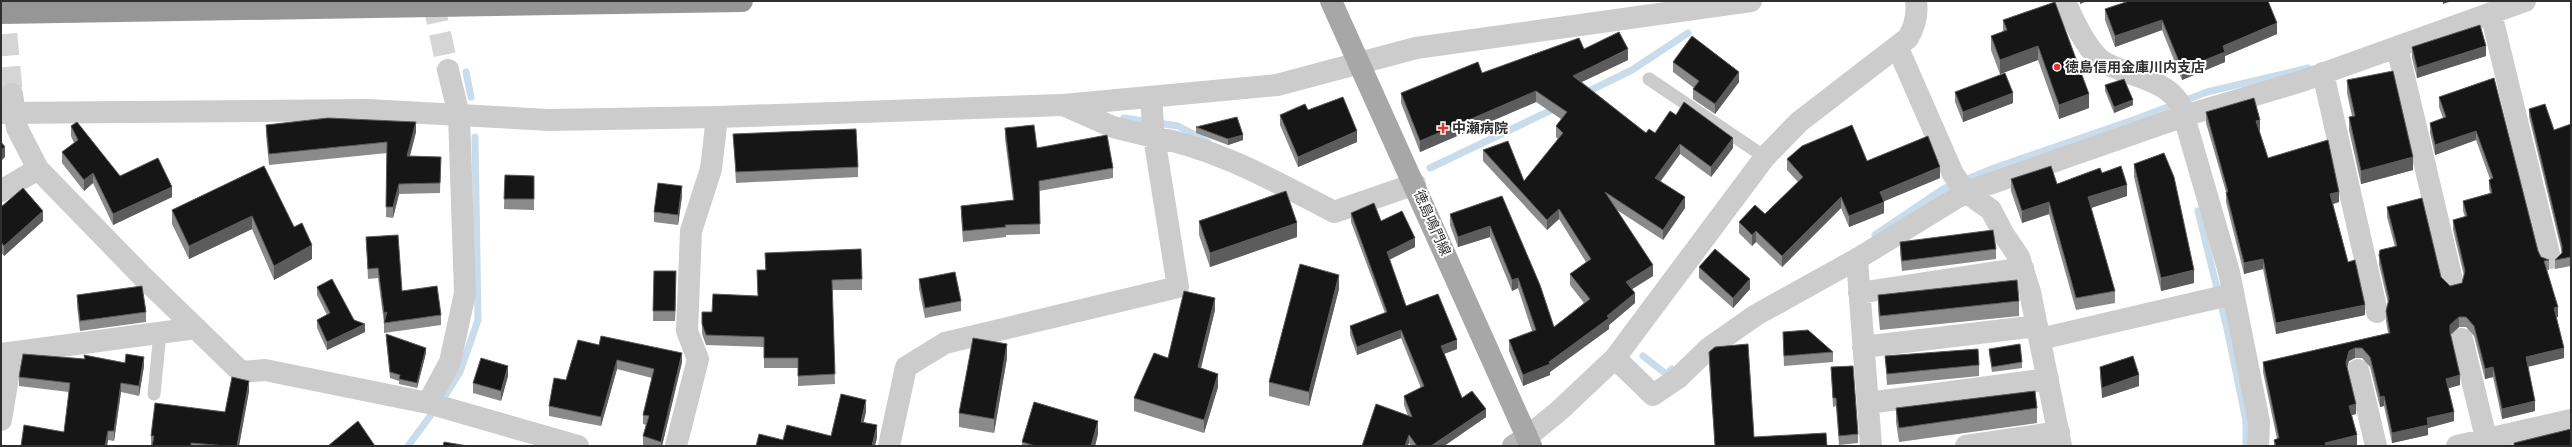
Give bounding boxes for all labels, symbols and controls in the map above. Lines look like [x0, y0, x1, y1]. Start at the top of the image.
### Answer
place label: 徳島信用金庫川内支店 [2065, 59, 2205, 76]
marker: 徳島信用金庫川内支店 [2052, 62, 2062, 72]
place label: 中瀬病院 [1452, 120, 1508, 137]
marker: 中瀬病院 [1437, 122, 1449, 134]
street label: 徳島鳴門線 [1410, 188, 1454, 258]

